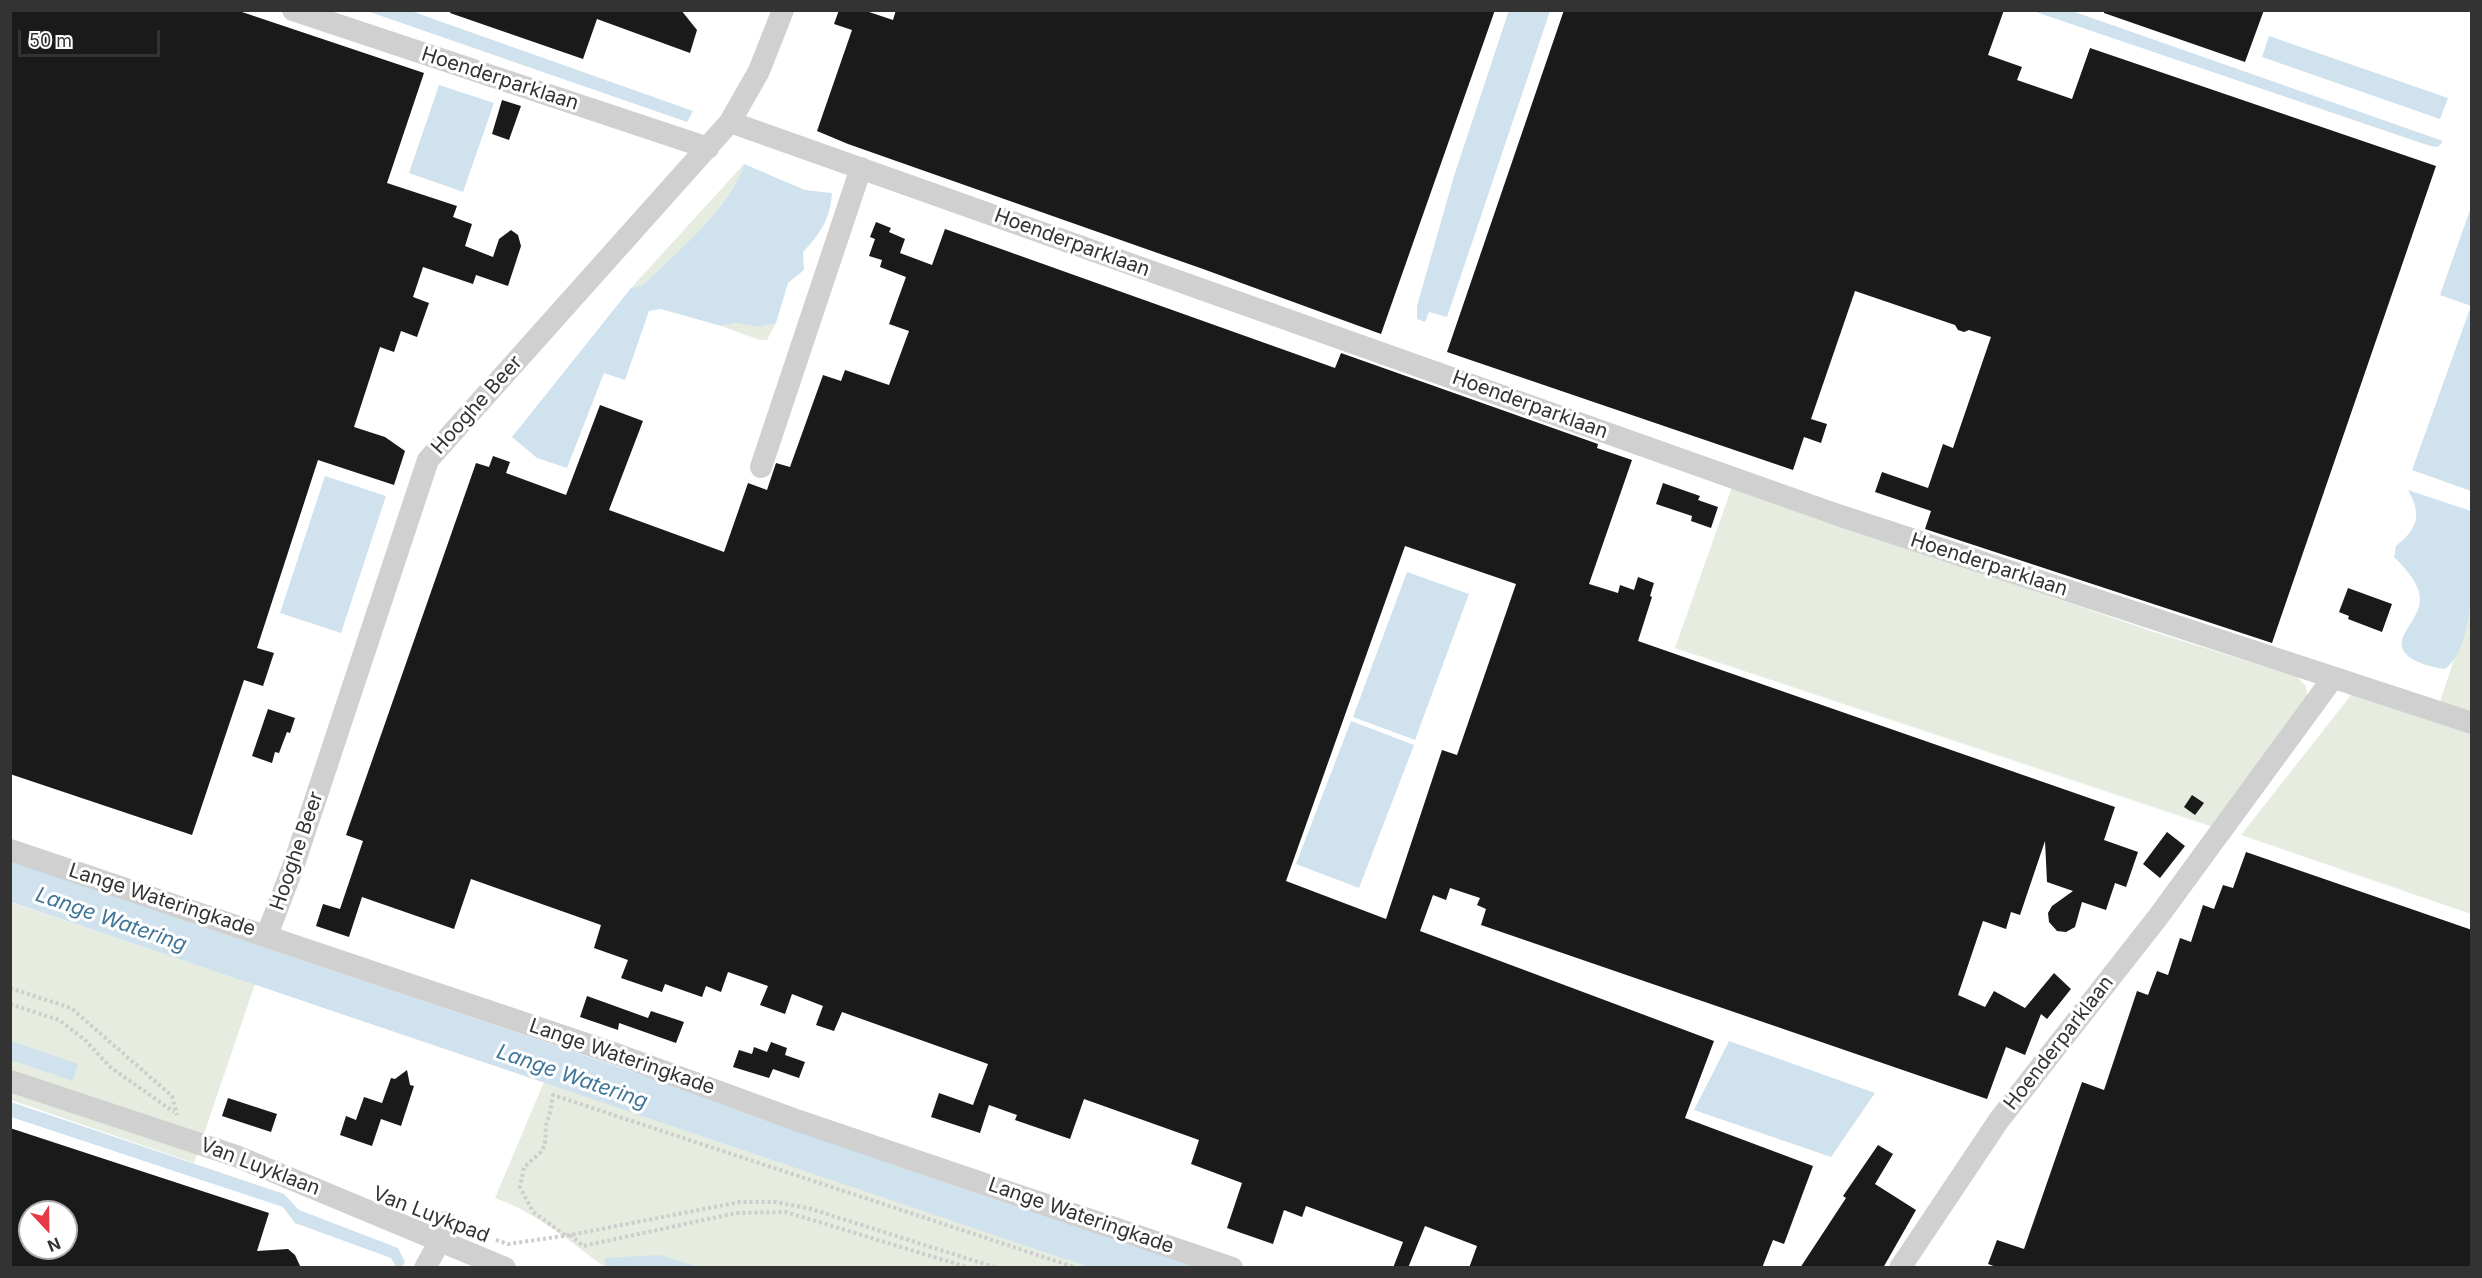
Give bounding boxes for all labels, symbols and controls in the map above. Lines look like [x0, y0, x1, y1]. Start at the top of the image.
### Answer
scale bar [21, 18, 164, 56]
text: 50 m [29, 30, 72, 51]
street label: Hoenderparklaan [418, 42, 582, 116]
street label: Hoenderparklaan [991, 204, 1153, 282]
street label: Hooghe Beer [427, 351, 527, 459]
street label: Hoenderparklaan [1449, 366, 1611, 444]
street label: Hoenderparklaan [1907, 528, 2071, 602]
street label: Hooghe Beer [265, 788, 329, 914]
street label: Lange Wateringkade [66, 859, 258, 941]
water label: Lange Watering [32, 882, 190, 958]
street label: Hoenderparklaan [1999, 971, 2119, 1115]
street label: Lange Wateringkade [526, 1014, 718, 1100]
water label: Lange Watering [493, 1039, 651, 1115]
street label: Van Luyklaan [197, 1133, 323, 1201]
street label: Lange Wateringkade [985, 1173, 1177, 1259]
street label: Van Luykpad [369, 1182, 493, 1248]
north arrow [18, 1200, 78, 1260]
text: N [45, 1233, 63, 1256]

